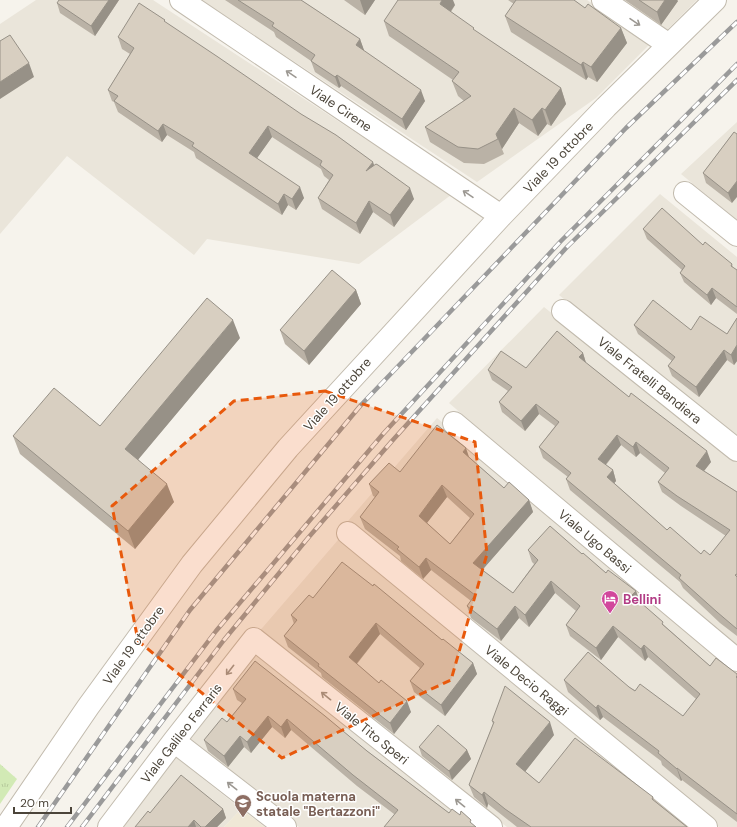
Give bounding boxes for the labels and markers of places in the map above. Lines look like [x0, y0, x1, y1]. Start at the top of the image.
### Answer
hotel icon: Bellini [600, 589, 620, 614]
place label: Bellini [623, 591, 661, 608]
place label: Scuola materna statale "Bertazzoni" [256, 788, 380, 820]
school or university icon: Scuola materna statale "Bertazzoni" [233, 793, 253, 818]

